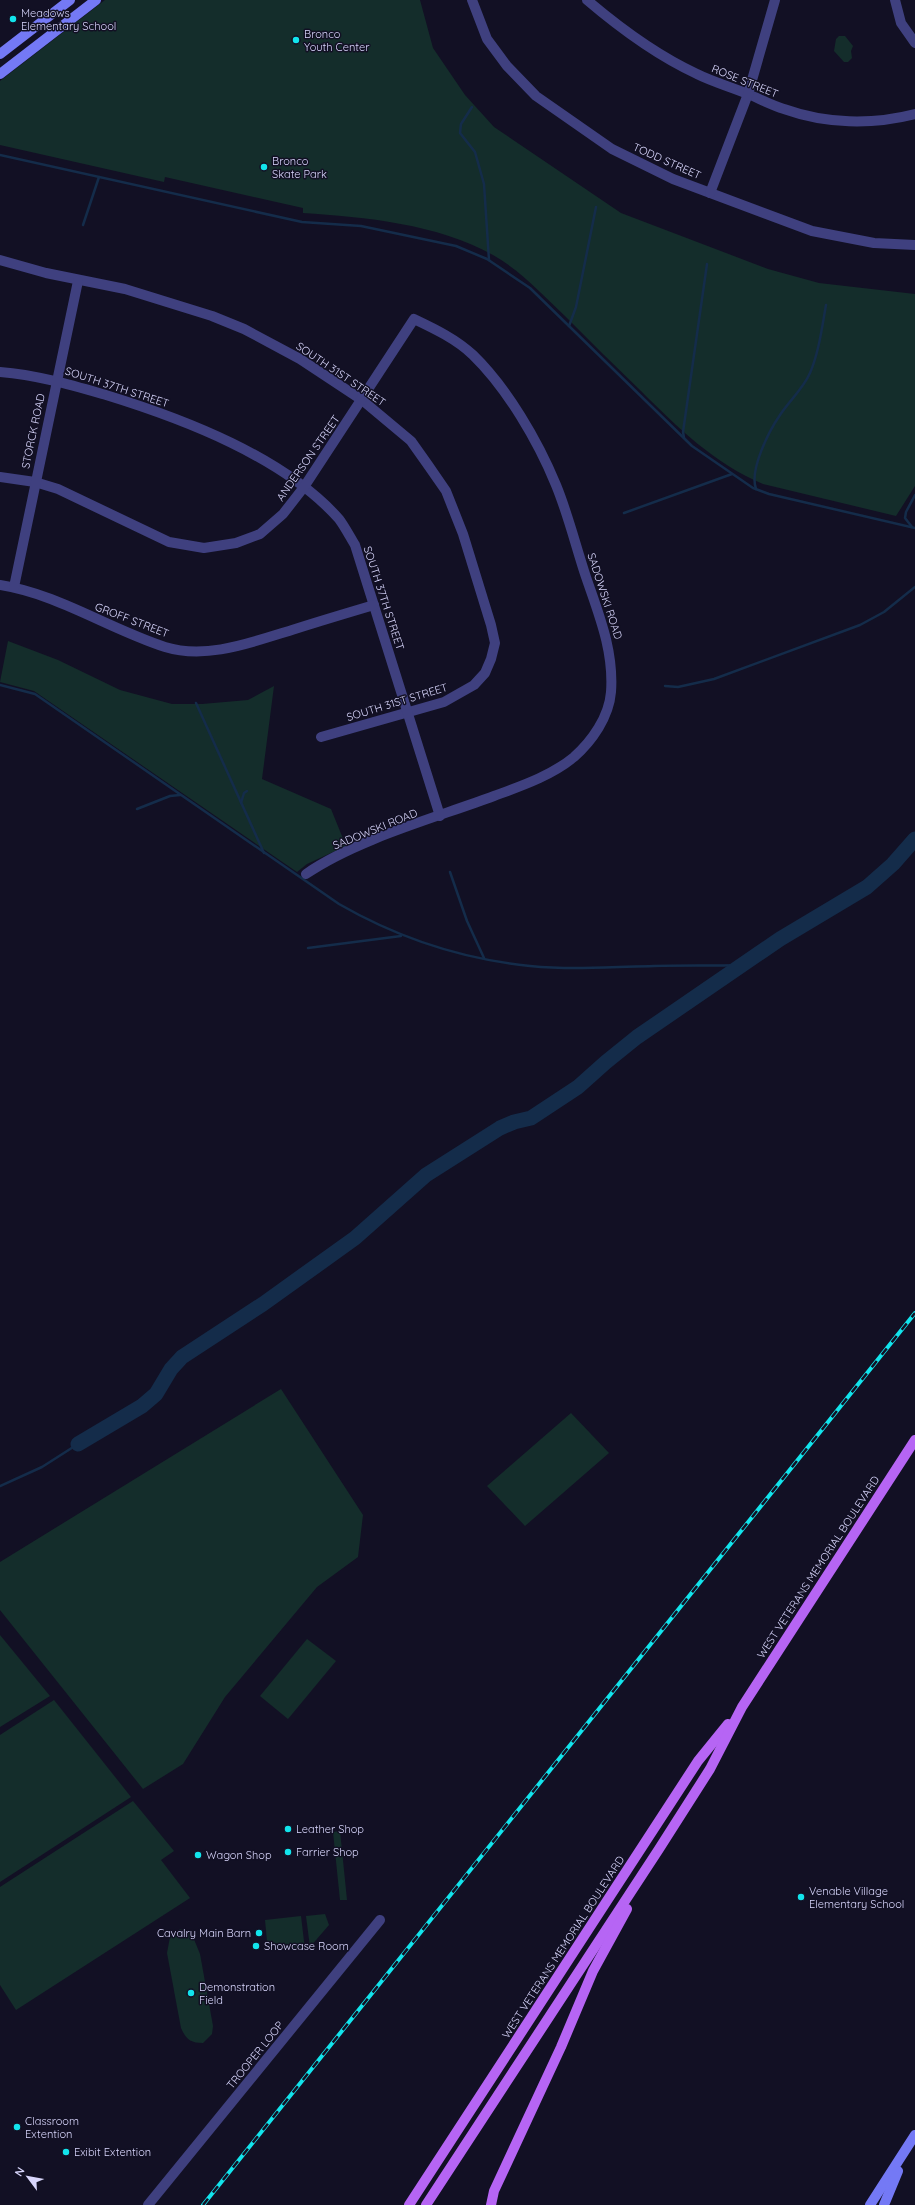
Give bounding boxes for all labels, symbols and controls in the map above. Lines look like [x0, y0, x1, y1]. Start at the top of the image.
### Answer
place label: Meadows Elementary School [21, 6, 116, 33]
marker: Meadows Elementary School [8, 14, 18, 24]
place label: Bronco Youth Center [304, 27, 370, 54]
marker: Bronco Youth Center [291, 35, 301, 45]
street label: ROSE STREET [710, 61, 781, 101]
street label: TODD STREET [631, 140, 704, 182]
place label: Bronco Skate Park [272, 154, 327, 181]
marker: Bronco Skate Park [259, 162, 269, 172]
street label: SOUTH 31ST STREET [294, 339, 389, 409]
street label: SOUTH 37TH STREET [63, 364, 171, 411]
street label: STORCK ROAD [18, 392, 48, 470]
street label: ANDERSON STREET [273, 412, 343, 504]
street label: SOUTH 37TH STREET [361, 544, 408, 652]
street label: SADOWSKI ROAD [584, 551, 626, 641]
street label: GROFF STREET [93, 599, 171, 641]
street label: SOUTH 31ST STREET [345, 680, 450, 724]
street label: SADOWSKI ROAD [331, 806, 419, 852]
street label: WEST VETERANS MEMORIAL BOULEVARD [754, 1473, 882, 1661]
place label: Leather Shop [296, 1822, 364, 1836]
marker: Leather Shop [283, 1824, 293, 1834]
place label: Farrier Shop [296, 1845, 359, 1859]
marker: Farrier Shop [283, 1847, 293, 1857]
place label: Wagon Shop [206, 1848, 272, 1862]
marker: Wagon Shop [193, 1850, 203, 1860]
street label: WEST VETERANS MEMORIAL BOULEVARD [499, 1853, 627, 2041]
place label: Venable Village Elementary School [809, 1884, 904, 1911]
marker: Venable Village Elementary School [796, 1892, 806, 1902]
place label: Cavalry Main Barn [157, 1926, 251, 1940]
marker: Cavalry Main Barn [254, 1928, 264, 1938]
place label: Showcase Room [264, 1939, 349, 1953]
marker: Showcase Room [251, 1941, 261, 1951]
place label: Demonstration Field [199, 1980, 275, 2007]
marker: Demonstration Field [186, 1988, 196, 1998]
street label: TROOPER LOOP [223, 2018, 287, 2092]
place label: Classroom Extention [25, 2114, 79, 2141]
marker: Classroom Extention [12, 2122, 22, 2132]
place label: Exibit Extention [74, 2145, 151, 2159]
marker: Exibit Extention [61, 2147, 71, 2157]
north arrow [8, 2157, 48, 2197]
text: N [11, 2165, 28, 2179]

